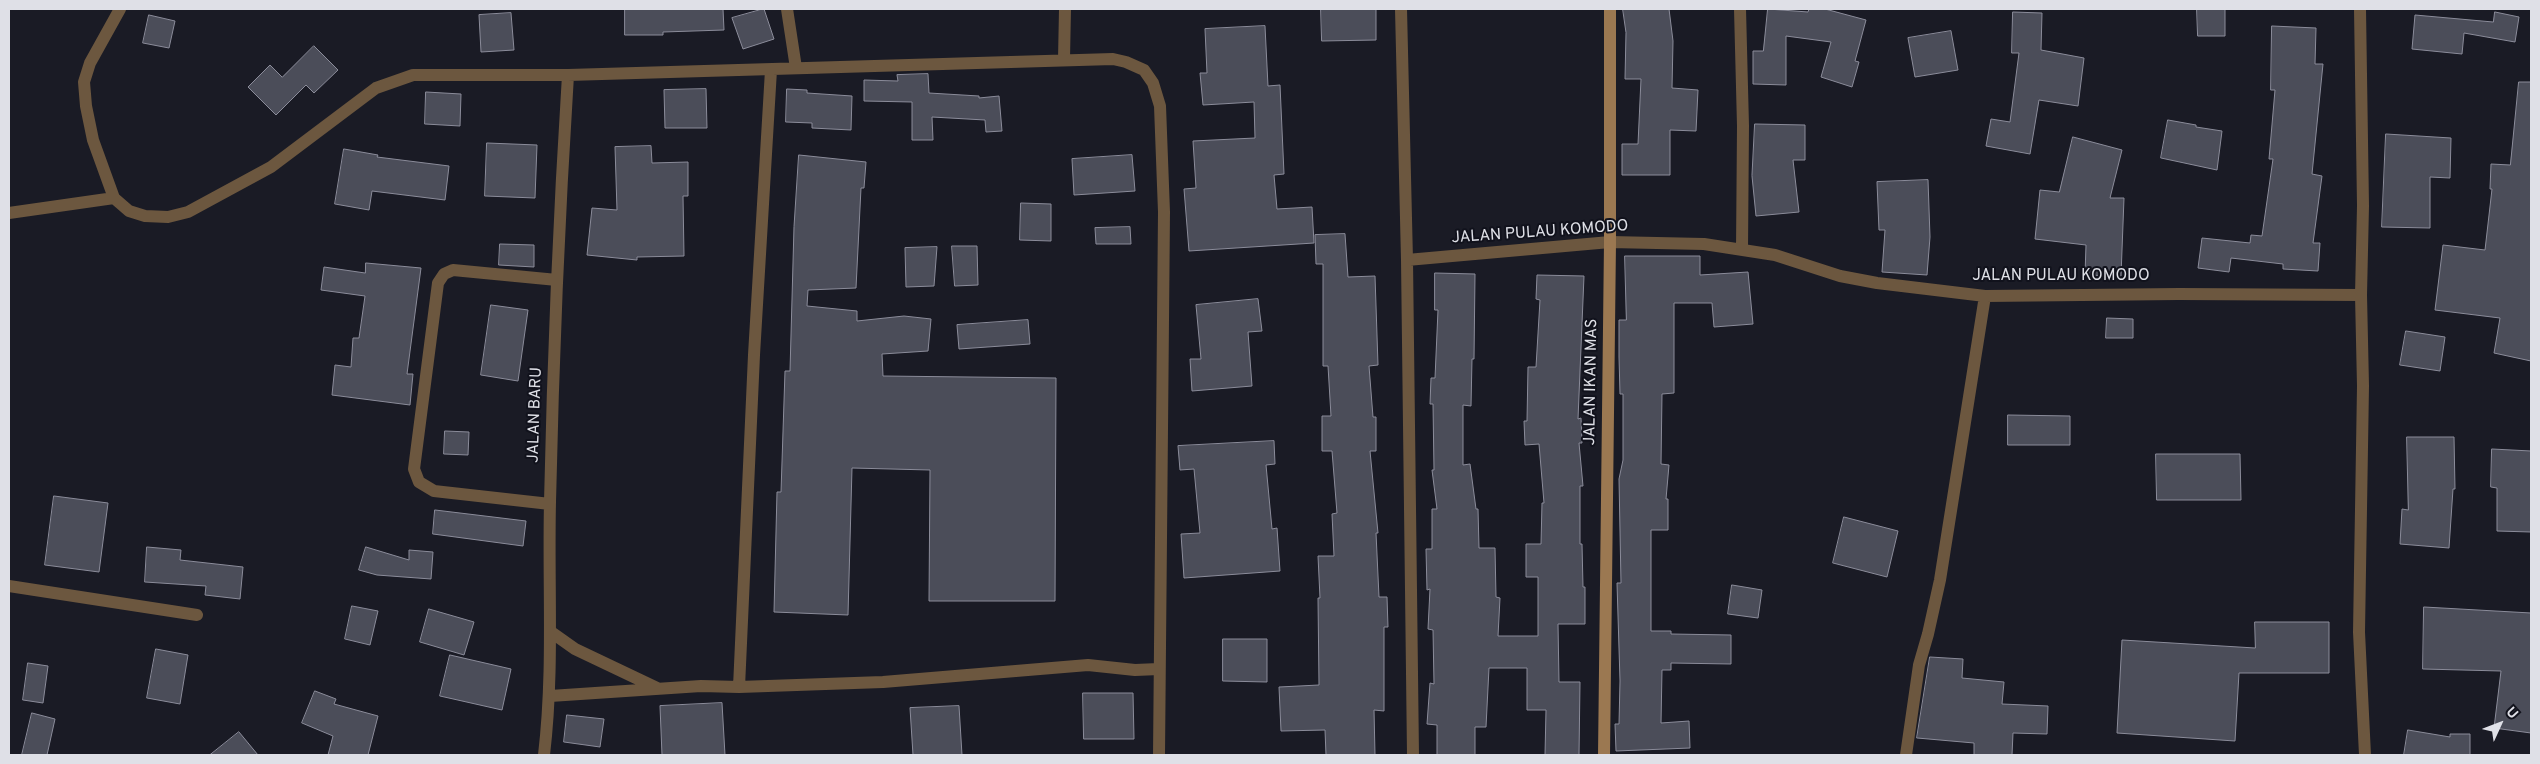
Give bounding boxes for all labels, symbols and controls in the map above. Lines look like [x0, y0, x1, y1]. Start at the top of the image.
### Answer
street label: JALAN PULAU KOMODO [1451, 217, 1629, 249]
street label: JALAN PULAU KOMODO [1972, 267, 2150, 287]
street label: JALAN IKAN MAS [1581, 318, 1603, 446]
street label: JALAN BARU [525, 367, 547, 463]
north arrow [2475, 699, 2525, 749]
text: U [2502, 704, 2521, 723]

